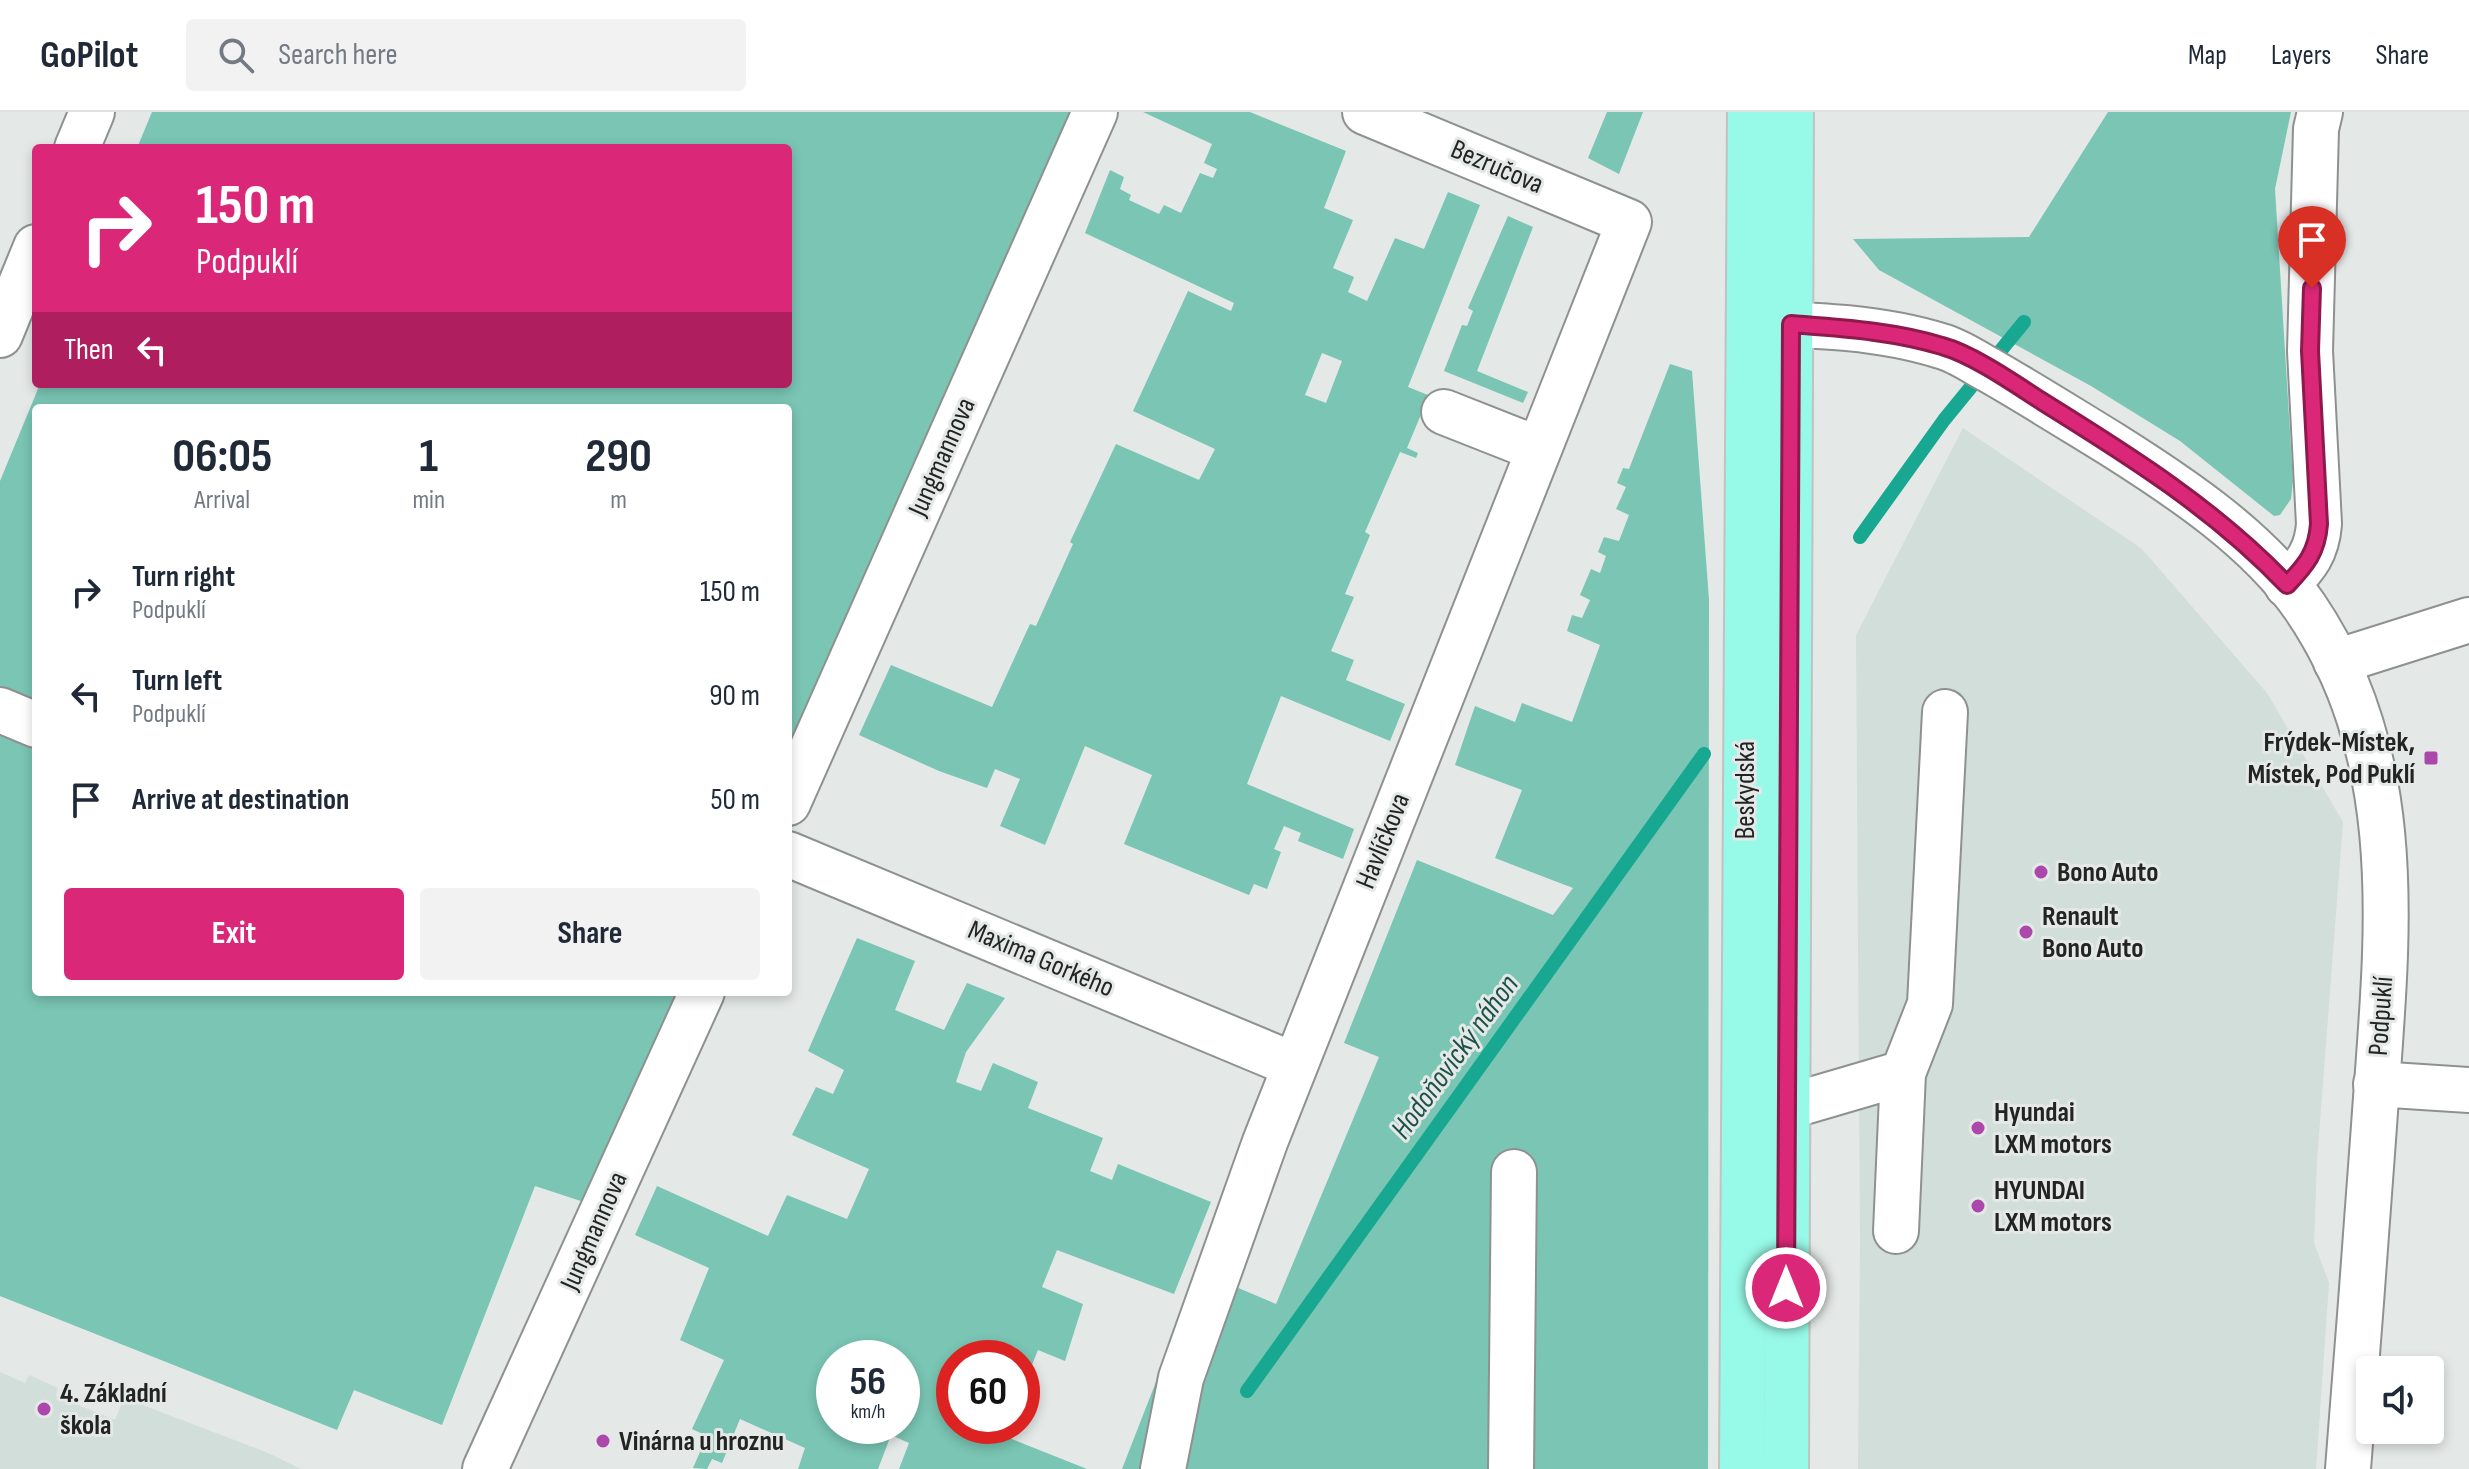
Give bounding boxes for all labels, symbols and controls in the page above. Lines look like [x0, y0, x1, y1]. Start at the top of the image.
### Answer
search box [186, 19, 746, 91]
text: GoPilot [40, 33, 138, 78]
icon: search [214, 33, 258, 77]
text: Search here [278, 37, 398, 73]
text: Map [2188, 39, 2227, 72]
text: Layers [2271, 39, 2331, 72]
text: Share [2375, 39, 2429, 72]
street label: Bezručova [1446, 133, 1548, 201]
text: 150 m [196, 173, 315, 240]
icon: right [64, 176, 168, 280]
pin [2278, 206, 2346, 288]
icon: arrive [2290, 218, 2334, 262]
text: Podpuklí [196, 241, 298, 284]
icon: left [130, 328, 174, 372]
text: Then [64, 332, 114, 368]
street label: Jungmannova [901, 393, 983, 522]
text: 06:05 [172, 428, 272, 485]
text: 1 [419, 428, 438, 485]
text: 290 [585, 428, 652, 485]
text: Arrival [194, 485, 250, 516]
text: min [412, 485, 445, 516]
text: m [610, 485, 627, 516]
text: Turn right [132, 559, 235, 595]
icon: right [64, 570, 108, 614]
text: 150 m [700, 574, 760, 610]
text: Podpuklí [132, 595, 206, 626]
text: Turn left [132, 663, 222, 699]
icon: left [64, 674, 108, 718]
text: 90 m [709, 678, 760, 714]
text: Podpuklí [132, 699, 206, 730]
place label: Frýdek-Místek, Místek, Pod Puklí [2248, 726, 2415, 791]
street label: Beskydská [1729, 741, 1762, 839]
marker: Frýdek-Místek, Místek, Pod Puklí [2422, 749, 2440, 767]
icon: arrive [64, 778, 108, 822]
text: Arrive at destination [132, 782, 349, 818]
text: 50 m [711, 782, 760, 818]
street label: Havlíčkova [1349, 788, 1417, 894]
place label: Bono Auto [2057, 856, 2158, 889]
marker: Bono Auto [2032, 863, 2050, 881]
button: Exit [64, 888, 404, 980]
button: Share [420, 888, 760, 980]
place label: Renault Bono Auto [2042, 900, 2143, 965]
street label: Maxima Gorkého [963, 914, 1119, 1004]
marker: Renault Bono Auto [2017, 923, 2035, 941]
water label: Hodoňovický náhon [1383, 968, 1527, 1146]
street label: Podpuklí [2362, 974, 2400, 1057]
place label: Hyundai LXM motors [1994, 1096, 2112, 1161]
marker: Hyundai LXM motors [1969, 1119, 1987, 1137]
street label: Jungmannova [553, 1167, 635, 1296]
place label: HYUNDAI LXM motors [1994, 1174, 2112, 1239]
marker: HYUNDAI LXM motors [1969, 1197, 1987, 1215]
position arrow [1744, 1246, 1828, 1330]
speed limit sign: 60 [936, 1340, 1040, 1444]
map controls [2356, 1356, 2444, 1444]
button: sound [2356, 1356, 2444, 1444]
text: 56 [850, 1358, 886, 1406]
place label: 4. Základní škola [60, 1377, 167, 1442]
marker: 4. Základní škola [35, 1400, 53, 1418]
text: km/h [851, 1400, 885, 1424]
place label: Vinárna u hroznu [619, 1425, 784, 1458]
marker: Vinárna u hroznu [594, 1432, 612, 1450]

